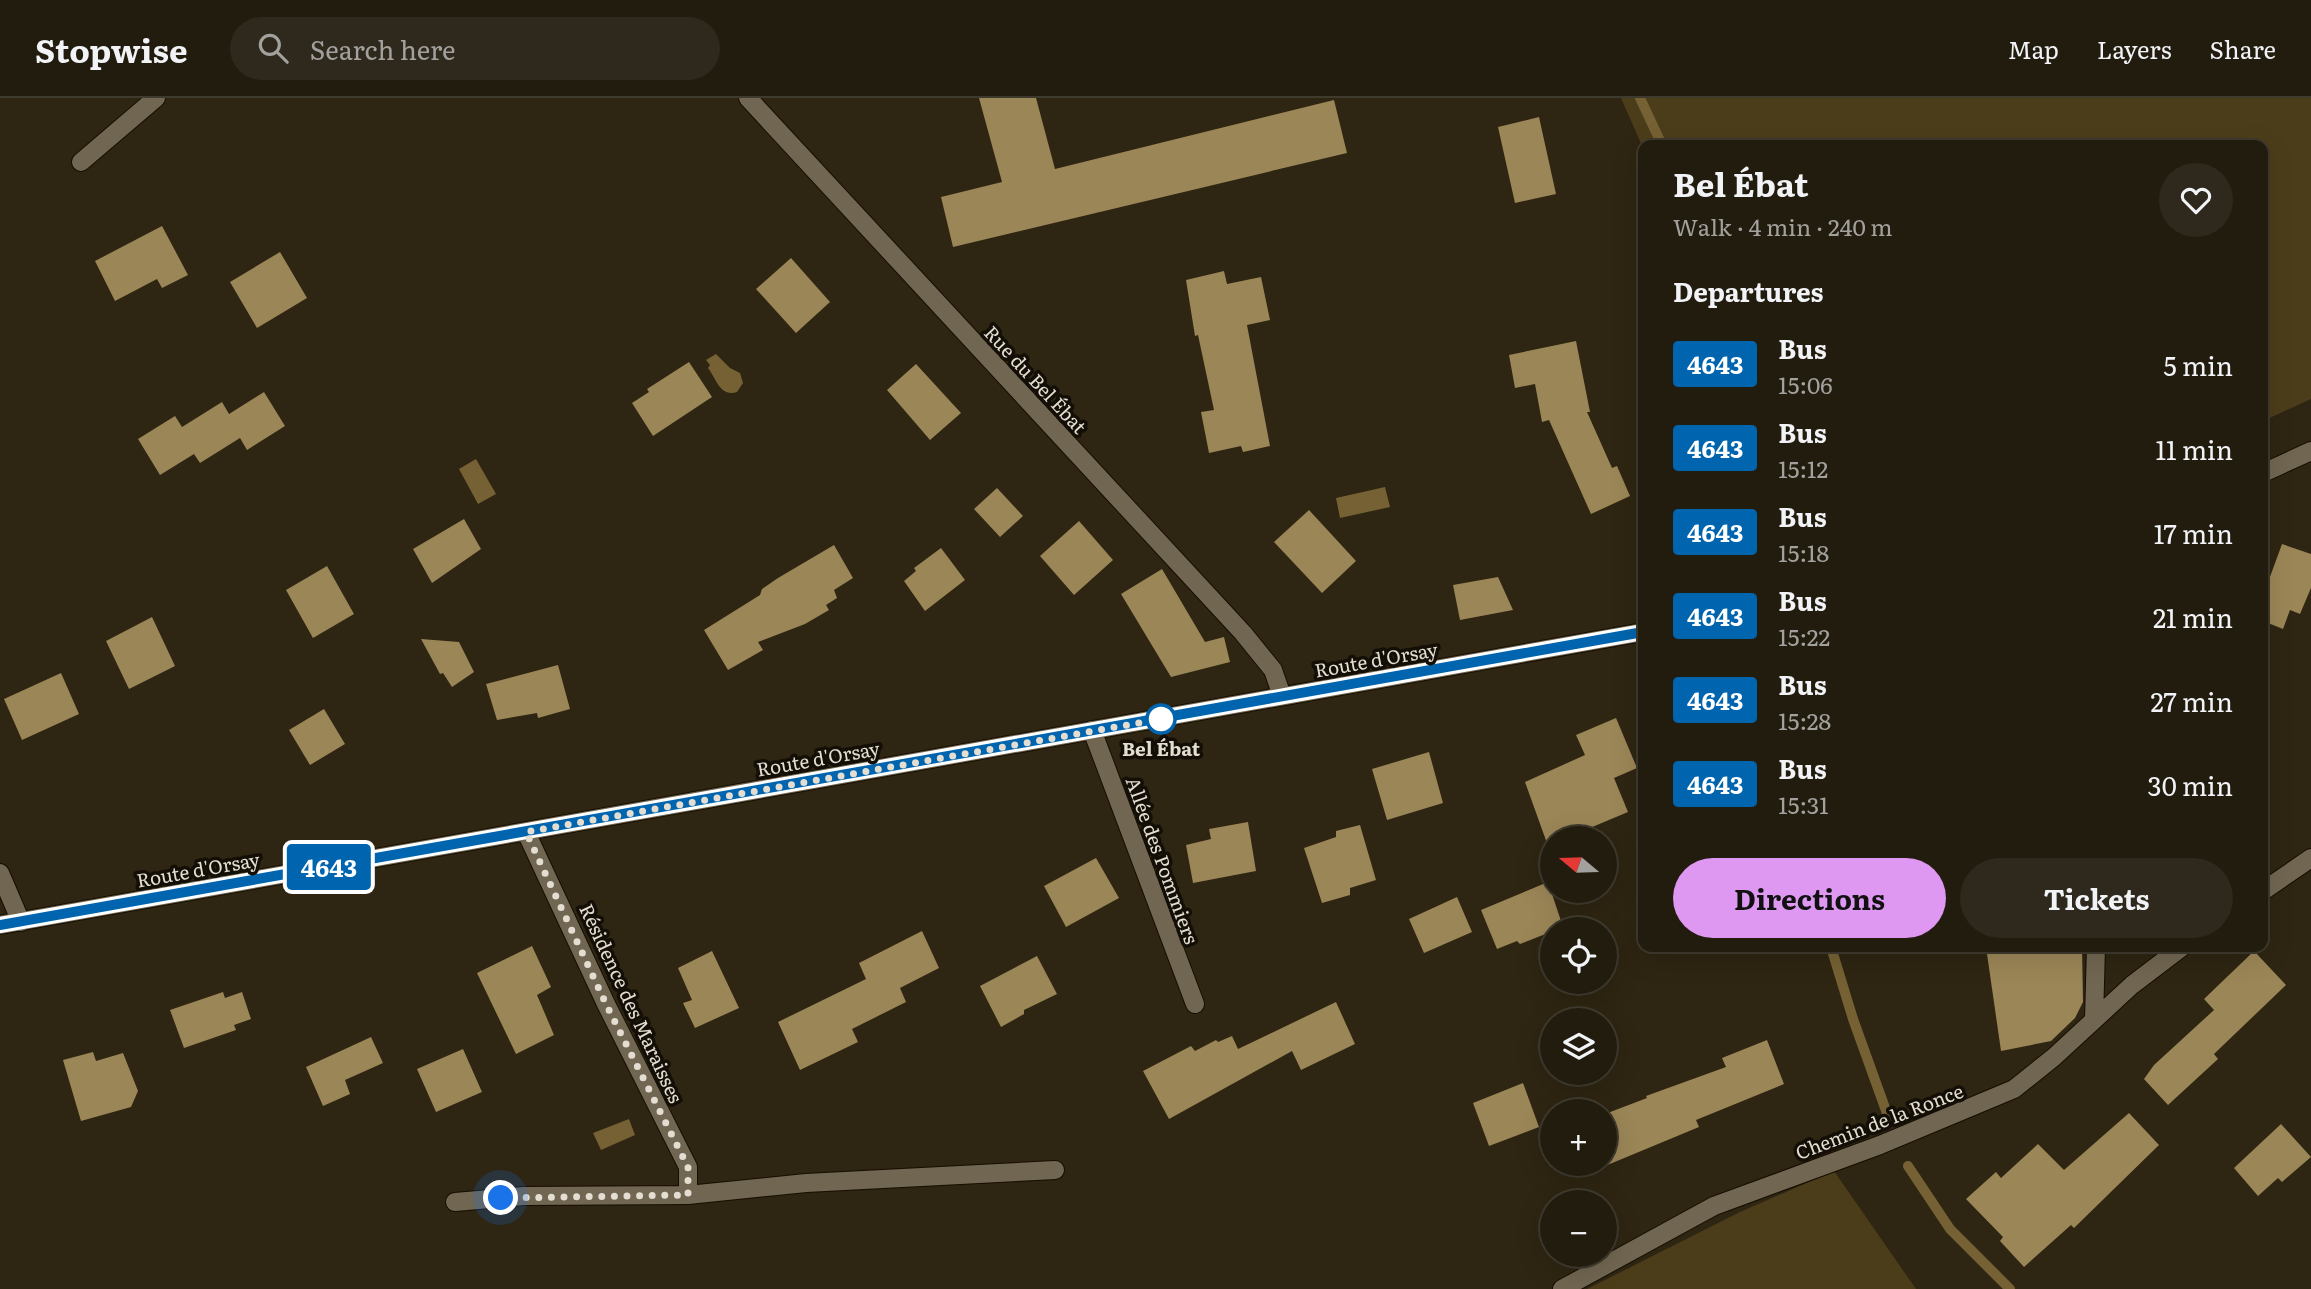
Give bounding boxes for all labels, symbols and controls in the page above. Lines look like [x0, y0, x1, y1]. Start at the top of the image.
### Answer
search box [230, 17, 720, 80]
text: Stopwise [35, 24, 188, 73]
icon: search [254, 29, 292, 67]
text: Search here [310, 29, 456, 68]
text: Map [2008, 31, 2059, 66]
text: Layers [2097, 31, 2171, 66]
text: Share [2209, 31, 2276, 66]
text: Bel Ébat [1673, 158, 1809, 207]
button: heart [2159, 163, 2233, 237]
text: Walk · 4 min · 240 m [1673, 209, 1893, 243]
text: Departures [1673, 271, 1824, 310]
street label: Rue du Bel Ébat [978, 319, 1094, 440]
text: Bus [1778, 328, 1827, 367]
text: 5 min [2164, 345, 2233, 384]
text: 4643 [1687, 346, 1743, 381]
text: 15:06 [1778, 367, 1833, 401]
text: Bus [1778, 412, 1827, 451]
text: 11 min [2156, 429, 2233, 468]
text: 4643 [1687, 430, 1743, 465]
text: 15:12 [1778, 451, 1828, 485]
text: Bus [1778, 496, 1827, 535]
text: 17 min [2154, 513, 2233, 552]
text: 4643 [1687, 514, 1743, 549]
text: 15:18 [1778, 535, 1829, 569]
text: Bus [1778, 580, 1827, 619]
text: 21 min [2153, 597, 2233, 636]
text: 4643 [1687, 598, 1743, 633]
text: 15:22 [1778, 619, 1830, 653]
street label: Route d'Orsay [1312, 634, 1440, 684]
text: Bus [1778, 664, 1827, 703]
text: 27 min [2151, 681, 2233, 720]
text: 4643 [1687, 682, 1743, 717]
text: 15:28 [1778, 703, 1831, 737]
marker: Bel Ébat [1146, 704, 1176, 734]
street label: Route d'Orsay [754, 733, 882, 783]
place label: Bel Ébat [1122, 734, 1201, 762]
text: Bus [1778, 748, 1827, 787]
text: 30 min [2148, 765, 2233, 804]
text: 4643 [1687, 766, 1743, 801]
street label: Allée des Pommiers [1120, 772, 1206, 948]
text: 15:31 [1778, 787, 1829, 821]
north arrow [1540, 826, 1617, 903]
map controls [1540, 826, 1617, 1267]
street label: Route d'Orsay [134, 844, 262, 894]
line badge: 4643 [280, 844, 378, 890]
text: 4643 [301, 849, 357, 884]
button: Directions [1673, 858, 1946, 938]
button: Tickets [1960, 858, 2233, 938]
street label: Résidence des Maraisses [573, 899, 691, 1108]
button: locate [1540, 917, 1617, 994]
button: layers [1540, 1008, 1617, 1085]
street label: Chemin de la Ronce [1791, 1076, 1967, 1166]
button: + [1540, 1099, 1617, 1176]
your location [483, 1180, 518, 1215]
button: − [1540, 1190, 1617, 1267]

